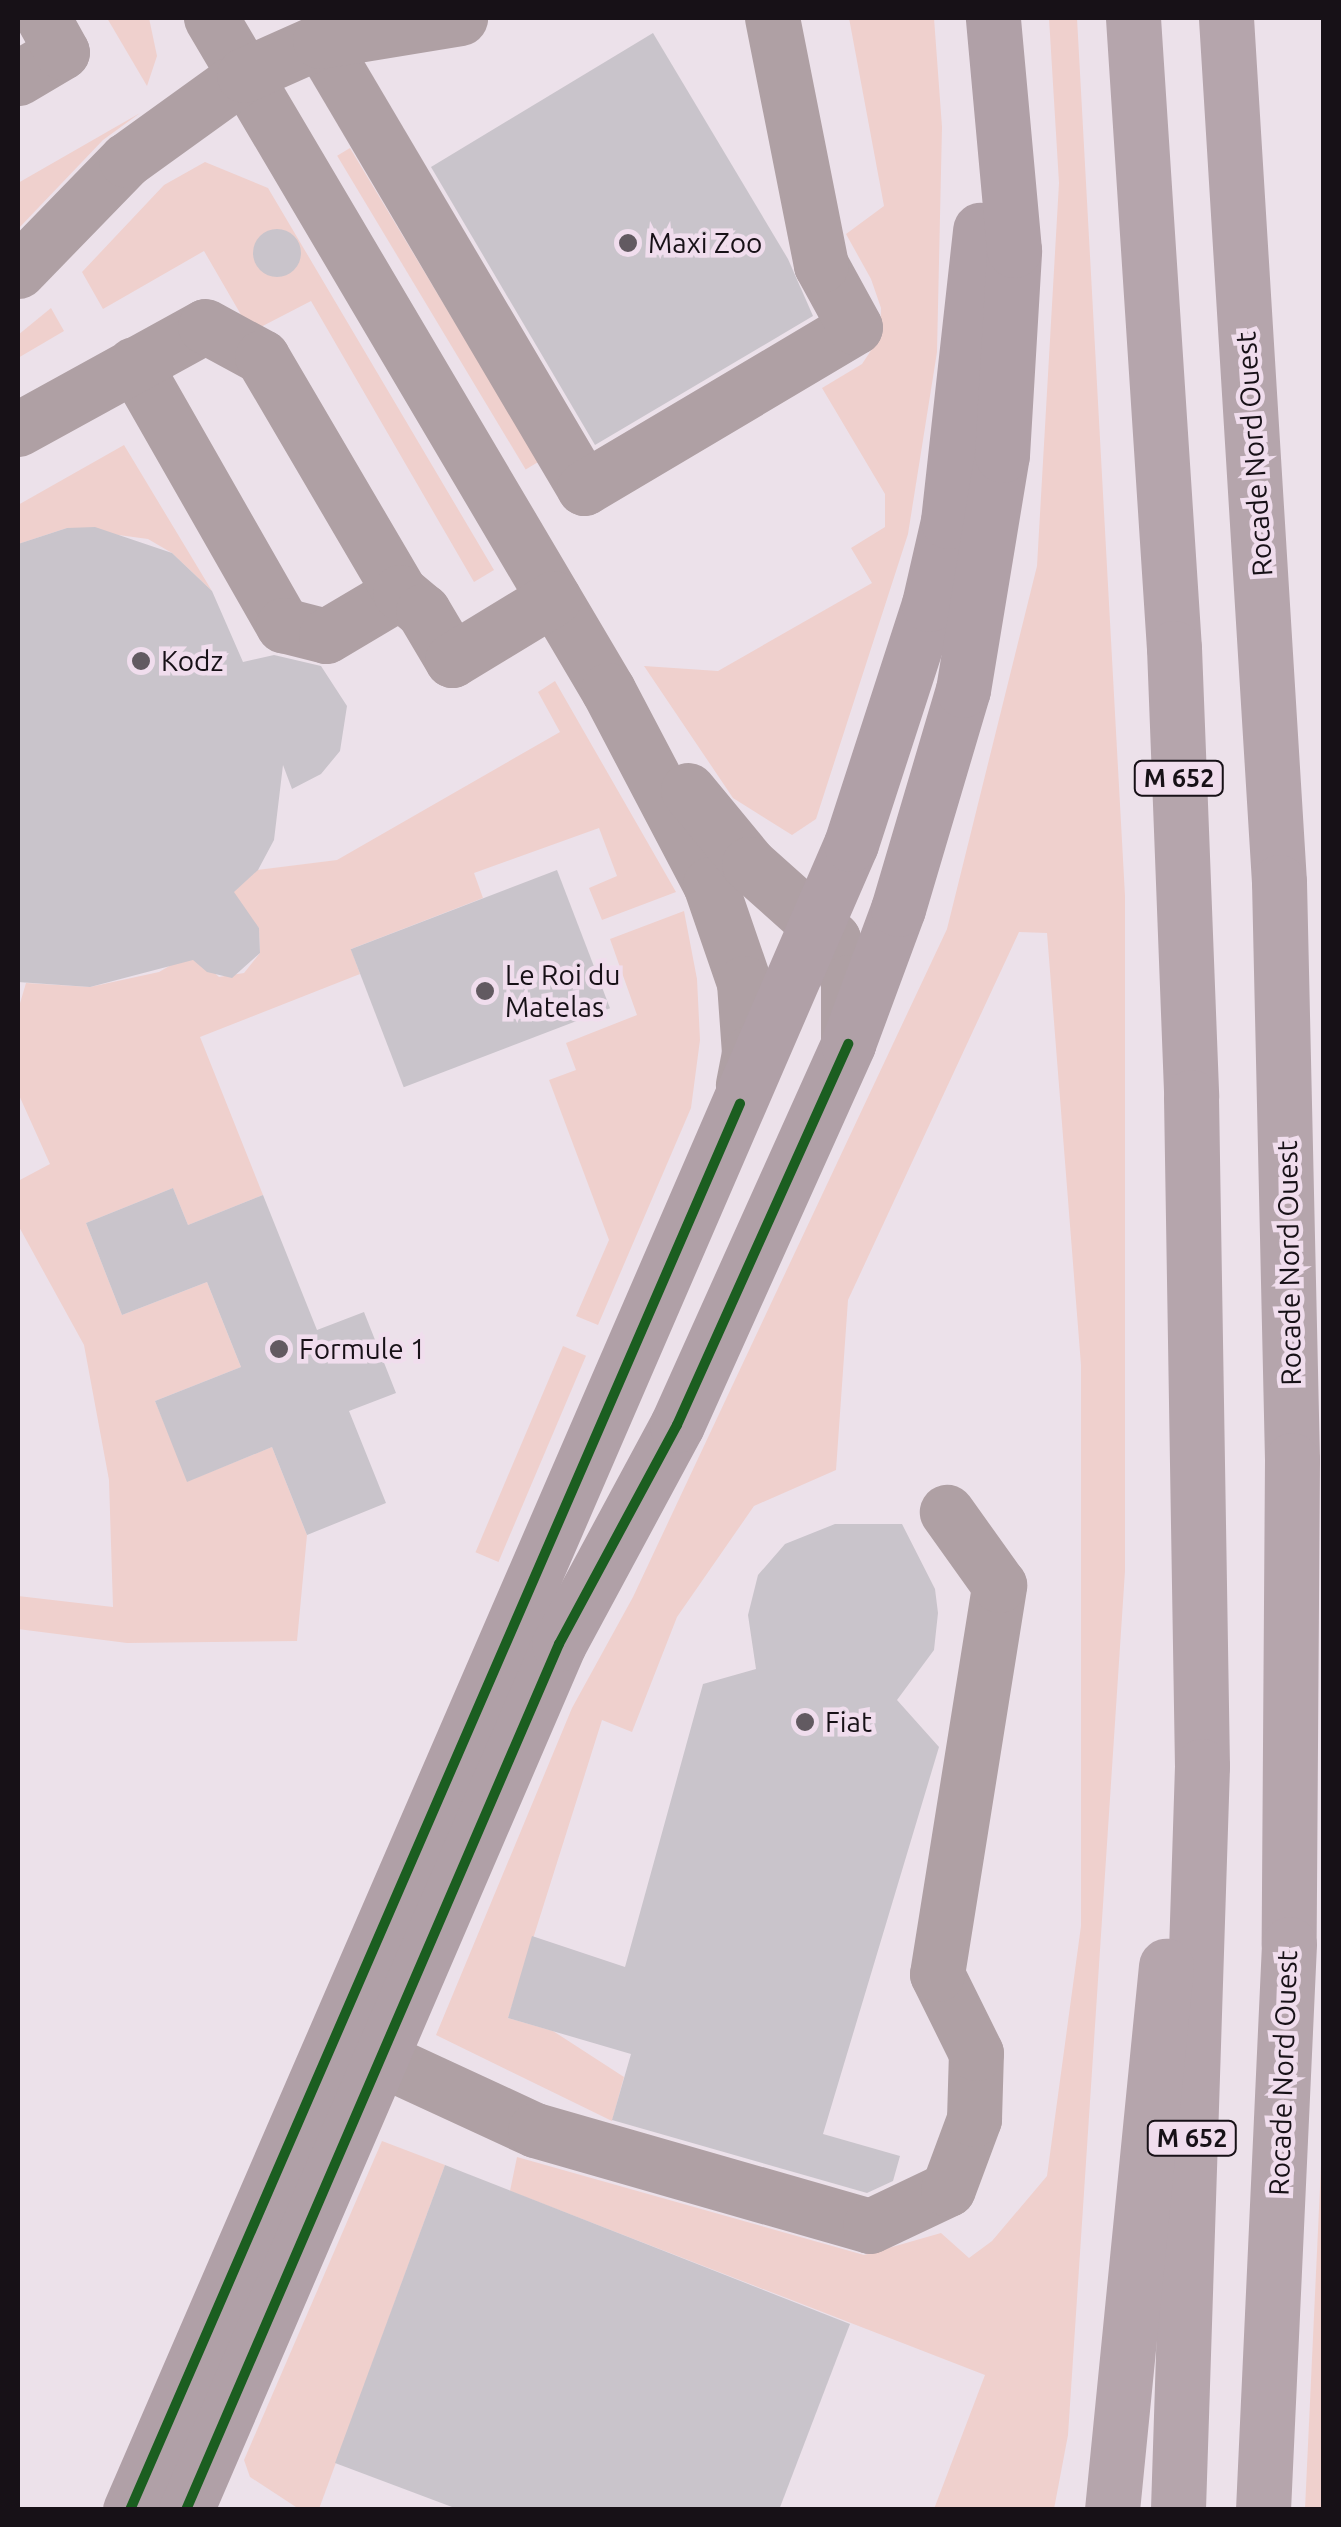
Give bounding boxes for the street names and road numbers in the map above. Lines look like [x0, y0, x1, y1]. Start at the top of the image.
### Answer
street label: Rocade Nord Ouest [1229, 330, 1279, 578]
road number: M 652 [1132, 758, 1226, 798]
street label: Rocade Nord Ouest [1270, 1140, 1308, 1386]
street label: Rocade Nord Ouest [1262, 1950, 1304, 2196]
road number: M 652 [1144, 2118, 1240, 2158]

